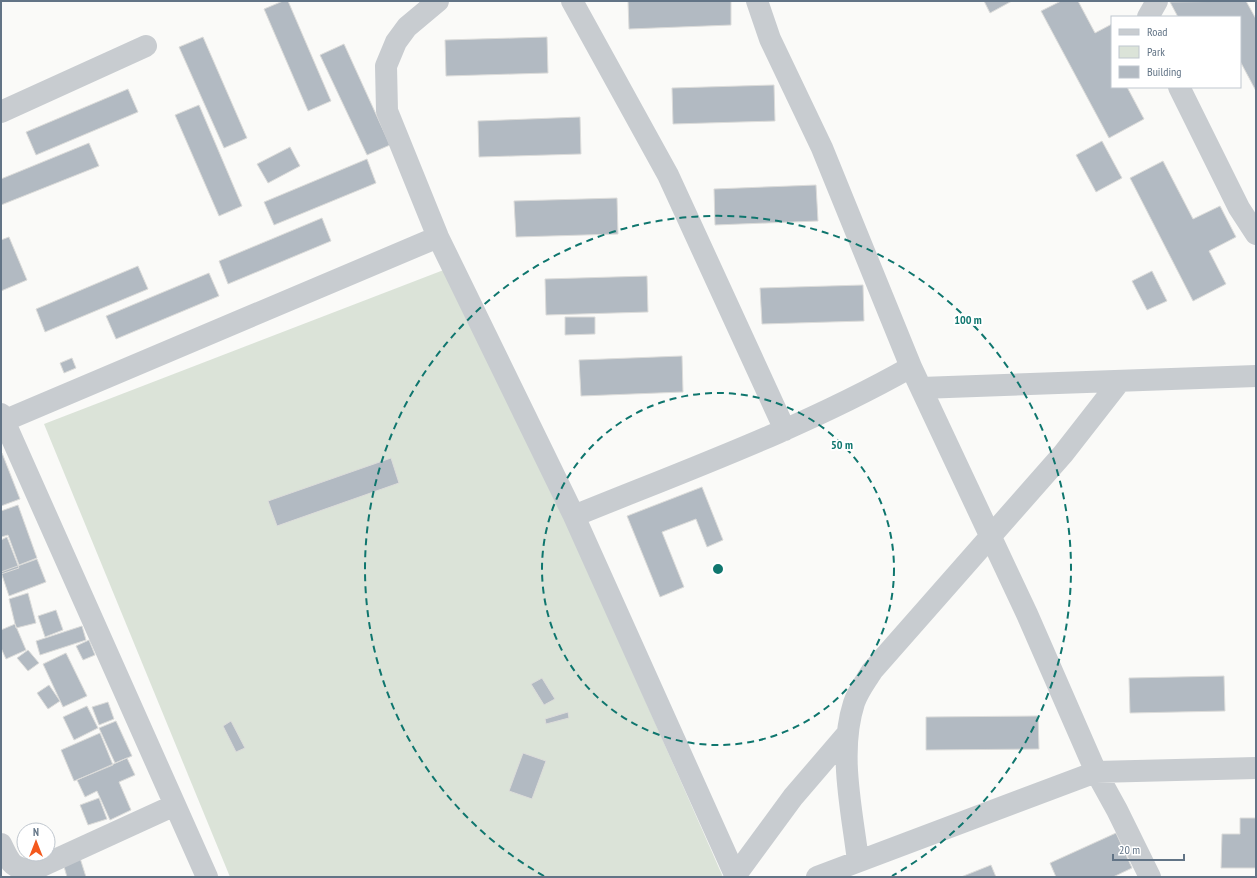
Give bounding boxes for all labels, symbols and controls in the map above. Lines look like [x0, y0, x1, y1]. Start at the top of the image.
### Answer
legend [1111, 16, 1241, 88]
text: Road [1147, 24, 1167, 39]
text: Park [1147, 44, 1165, 59]
text: Building [1147, 64, 1182, 79]
text: 100 m [954, 312, 982, 327]
text: 50 m [831, 437, 853, 452]
centre of rings [711, 562, 725, 576]
north arrow [16, 822, 56, 862]
text: N [33, 825, 39, 839]
scale bar [1113, 836, 1184, 862]
text: 20 m [1119, 842, 1140, 857]

